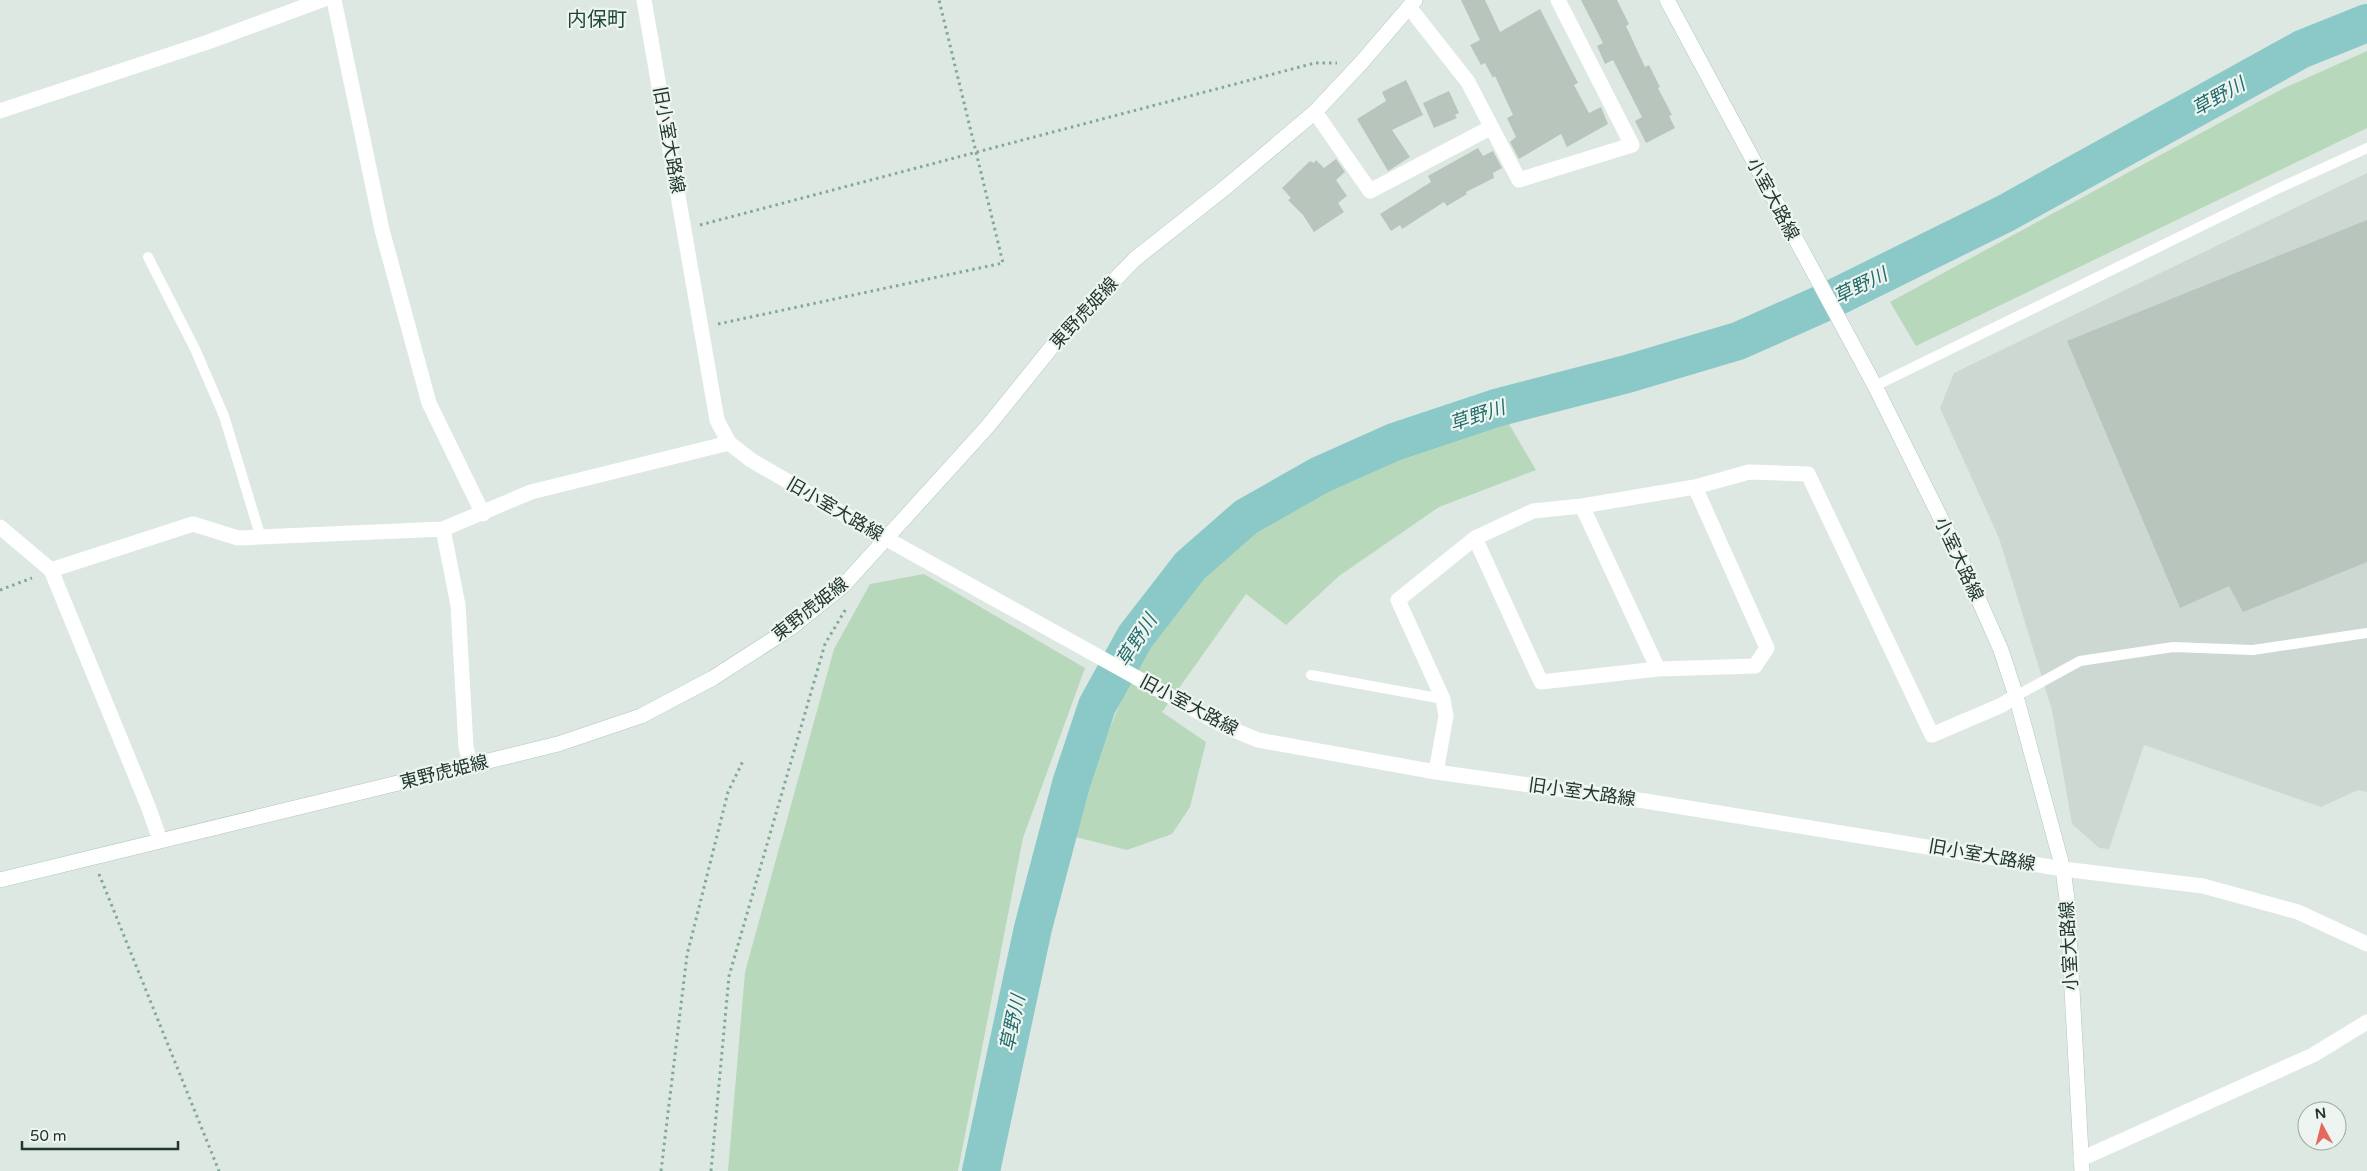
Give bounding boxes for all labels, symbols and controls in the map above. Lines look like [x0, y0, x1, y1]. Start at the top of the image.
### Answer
district label: 内保町 [567, 8, 627, 32]
water label: 草野川 [2188, 72, 2250, 120]
street label: 旧小室大路線 [649, 85, 689, 195]
street label: 小室大路線 [1742, 154, 1804, 244]
water label: 草野川 [1830, 263, 1893, 308]
street label: 東野虎姫線 [1045, 273, 1123, 353]
water label: 草野川 [1447, 396, 1510, 435]
street label: 旧小室大路線 [783, 472, 887, 546]
street label: 小室大路線 [1930, 514, 1988, 604]
street label: 東野虎姫線 [768, 573, 852, 645]
water label: 草野川 [1112, 609, 1163, 670]
street label: 旧小室大路線 [1136, 670, 1242, 740]
street label: 東野虎姫線 [398, 750, 490, 794]
street label: 旧小室大路線 [1527, 774, 1637, 810]
street label: 旧小室大路線 [1927, 835, 2037, 875]
street label: 小室大路線 [2056, 900, 2082, 992]
water label: 草野川 [996, 991, 1030, 1053]
north arrow [2297, 1101, 2347, 1151]
text: N [2314, 1104, 2327, 1123]
scale bar [22, 1118, 179, 1150]
text: 50 m [30, 1127, 67, 1145]

